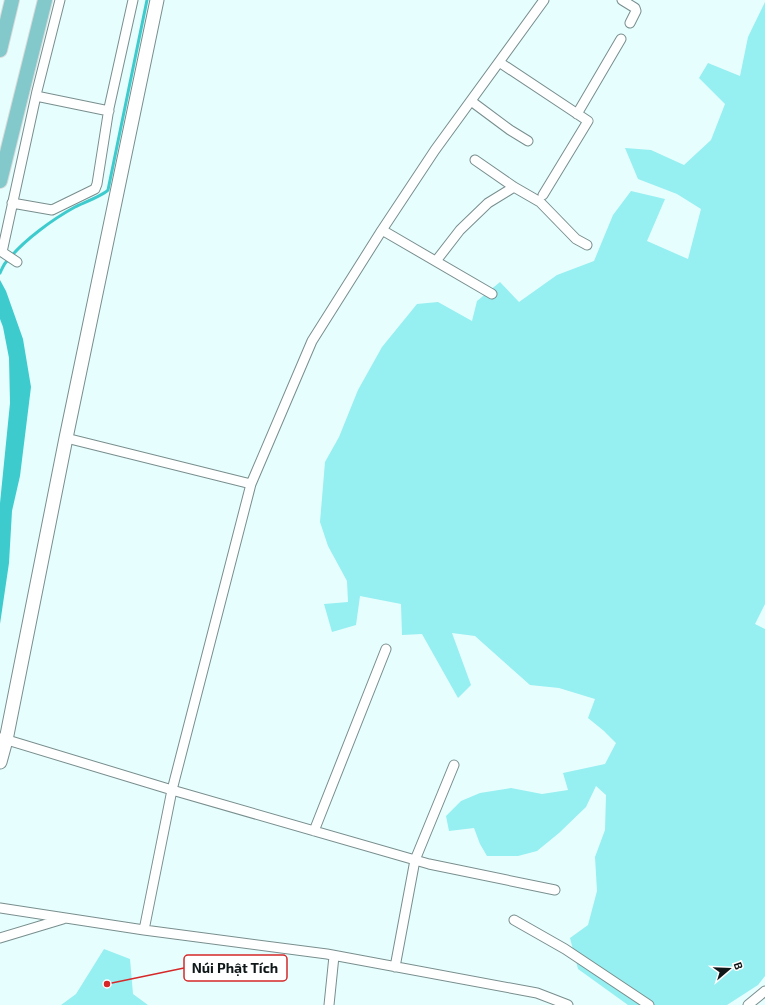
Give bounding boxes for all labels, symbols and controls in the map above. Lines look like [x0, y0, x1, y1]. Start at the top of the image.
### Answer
north arrow [709, 949, 749, 989]
callout: Núi Phật Tích [184, 955, 287, 981]
text: Núi Phật Tích [192, 959, 278, 976]
text: B [732, 960, 746, 971]

